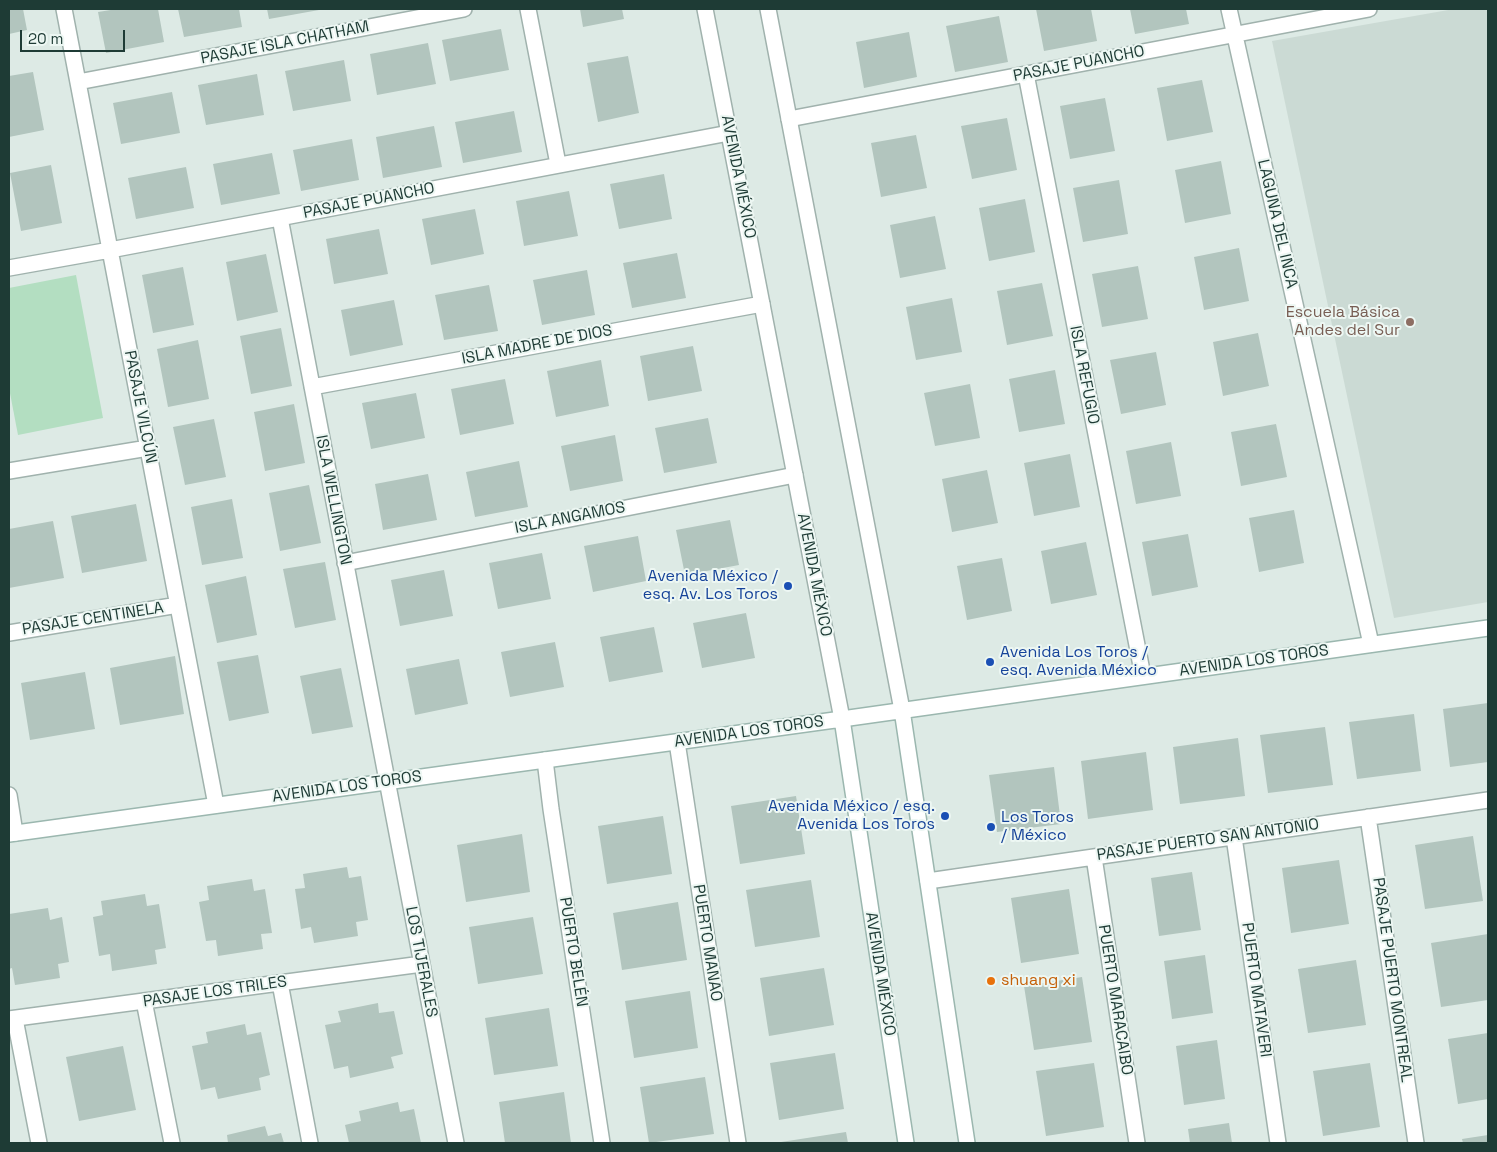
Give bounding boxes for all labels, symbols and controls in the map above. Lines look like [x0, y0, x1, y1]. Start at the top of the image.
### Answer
street label: PASAJE ISLA CHATHAM [199, 17, 371, 69]
scale bar [22, 20, 128, 52]
text: 20 m [28, 29, 63, 48]
street label: PASAJE PUANCHO [1012, 42, 1146, 86]
street label: AVENIDA MÉXICO [717, 114, 759, 240]
street label: LAGUNA DEL INCA [1253, 158, 1301, 290]
street label: PASAJE PUANCHO [302, 179, 436, 223]
place label: Escuela Básica Andes del Sur [1286, 303, 1400, 341]
marker: Escuela Básica Andes del Sur [1404, 316, 1416, 328]
street label: ISLA MADRE DE DIOS [460, 321, 614, 369]
street label: ISLA REFUGIO [1065, 324, 1103, 426]
street label: PASAJE VILCÚN [120, 349, 160, 465]
street label: ISLA WELLINGTON [311, 433, 355, 567]
street label: ISLA ANGAMOS [513, 498, 627, 538]
street label: AVENIDA MÉXICO [793, 512, 835, 638]
place label: Avenida México / esq. Av. Los Toros [643, 567, 778, 605]
marker: Avenida México / esq. Av. Los Toros [782, 580, 794, 592]
street label: PASAJE CENTINELA [21, 598, 165, 640]
street label: AVENIDA LOS TOROS [1178, 641, 1330, 681]
place label: Avenida Los Toros / esq. Avenida México [1000, 643, 1157, 681]
marker: Avenida Los Toros / esq. Avenida México [984, 656, 996, 668]
street label: AVENIDA LOS TOROS [673, 712, 825, 752]
street label: AVENIDA LOS TOROS [271, 767, 423, 807]
place label: Avenida México / esq. Avenida Los Toros [768, 797, 935, 835]
place label: Los Toros / México [1001, 808, 1074, 846]
marker: Avenida México / esq. Avenida Los Toros [939, 810, 951, 822]
street label: PASAJE PUERTO SAN ANTONIO [1096, 815, 1320, 865]
marker: Los Toros / México [985, 821, 997, 833]
street label: PASAJE PUERTO MONTREAL [1368, 876, 1416, 1084]
street label: PUERTO MANAO [688, 883, 726, 1003]
street label: PUERTO BELÉN [555, 896, 591, 1008]
street label: LOS TIJERALES [401, 905, 441, 1019]
street label: AVENIDA MÉXICO [861, 911, 899, 1037]
street label: PUERTO MATAVERI [1237, 921, 1275, 1059]
street label: PUERTO MARACAIBO [1094, 923, 1136, 1077]
place label: shuang xi [1001, 971, 1076, 991]
street label: PASAJE LOS TRILES [142, 972, 288, 1012]
marker: shuang xi [985, 975, 997, 987]

